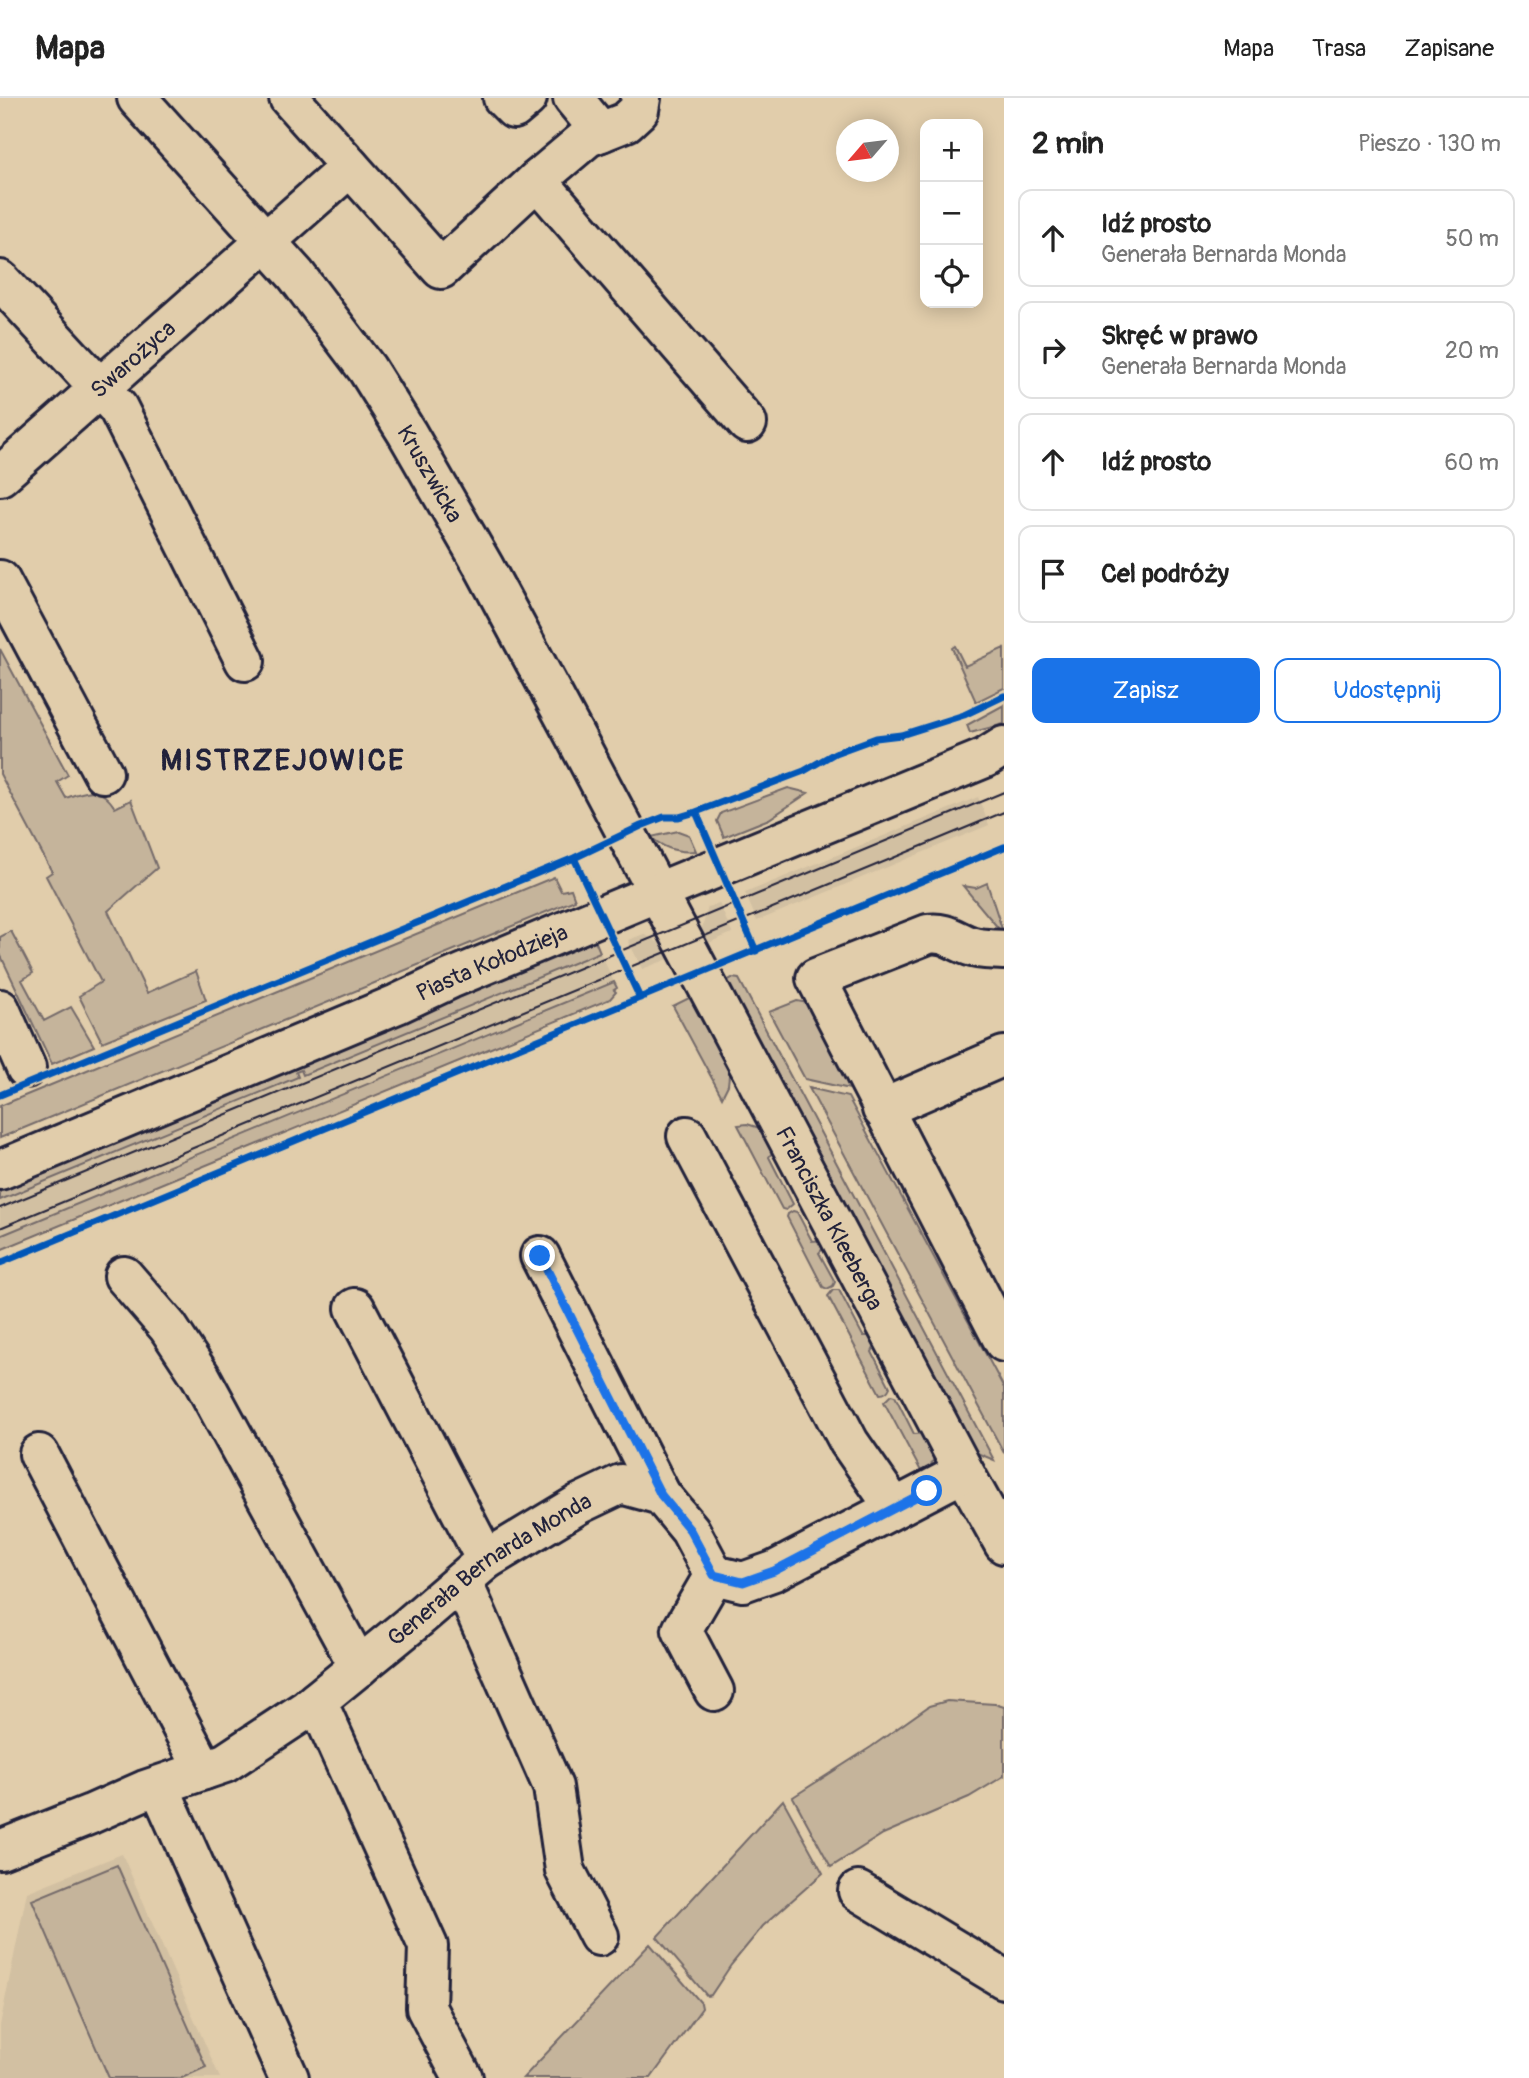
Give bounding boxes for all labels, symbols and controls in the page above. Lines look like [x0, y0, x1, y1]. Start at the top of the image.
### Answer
text: Mapa [35, 28, 105, 69]
text: Mapa [1223, 34, 1274, 63]
text: Trasa [1312, 34, 1366, 63]
text: Zapisane [1404, 34, 1494, 63]
north arrow [836, 119, 899, 182]
map controls [920, 119, 983, 308]
button: + [920, 119, 983, 182]
text: 2 min [1032, 125, 1104, 162]
text: Pieszo · 130 m [1358, 129, 1501, 158]
button: − [920, 182, 983, 245]
text: Idź prosto [1101, 208, 1211, 240]
icon: ahead [1034, 219, 1072, 257]
text: 50 m [1445, 224, 1499, 253]
text: Generała Bernarda Monda [1101, 240, 1346, 269]
button: locate [920, 245, 983, 308]
street label: Swarożyca [84, 314, 181, 404]
text: Skręć w prawo [1101, 320, 1258, 352]
icon: right [1034, 331, 1072, 369]
text: 20 m [1445, 336, 1499, 365]
text: Generała Bernarda Monda [1101, 352, 1346, 381]
street label: Kruszwicka [391, 419, 470, 527]
icon: ahead [1034, 443, 1072, 481]
text: Idź prosto [1101, 446, 1211, 478]
text: 60 m [1444, 448, 1499, 477]
icon: arrive [1034, 555, 1072, 593]
text: Cel podróży [1101, 558, 1229, 590]
button: Zapisz [1032, 658, 1260, 723]
button: Udostępnij [1274, 658, 1501, 723]
district label: MISTRZEJOWICE [160, 742, 406, 779]
street label: Piasta Kołodzieja [411, 917, 572, 1007]
street label: Franciszka Kleeberga [769, 1121, 890, 1315]
route end [524, 1240, 555, 1271]
route start [911, 1475, 942, 1506]
street label: Generała Bernarda Monda [381, 1486, 596, 1652]

